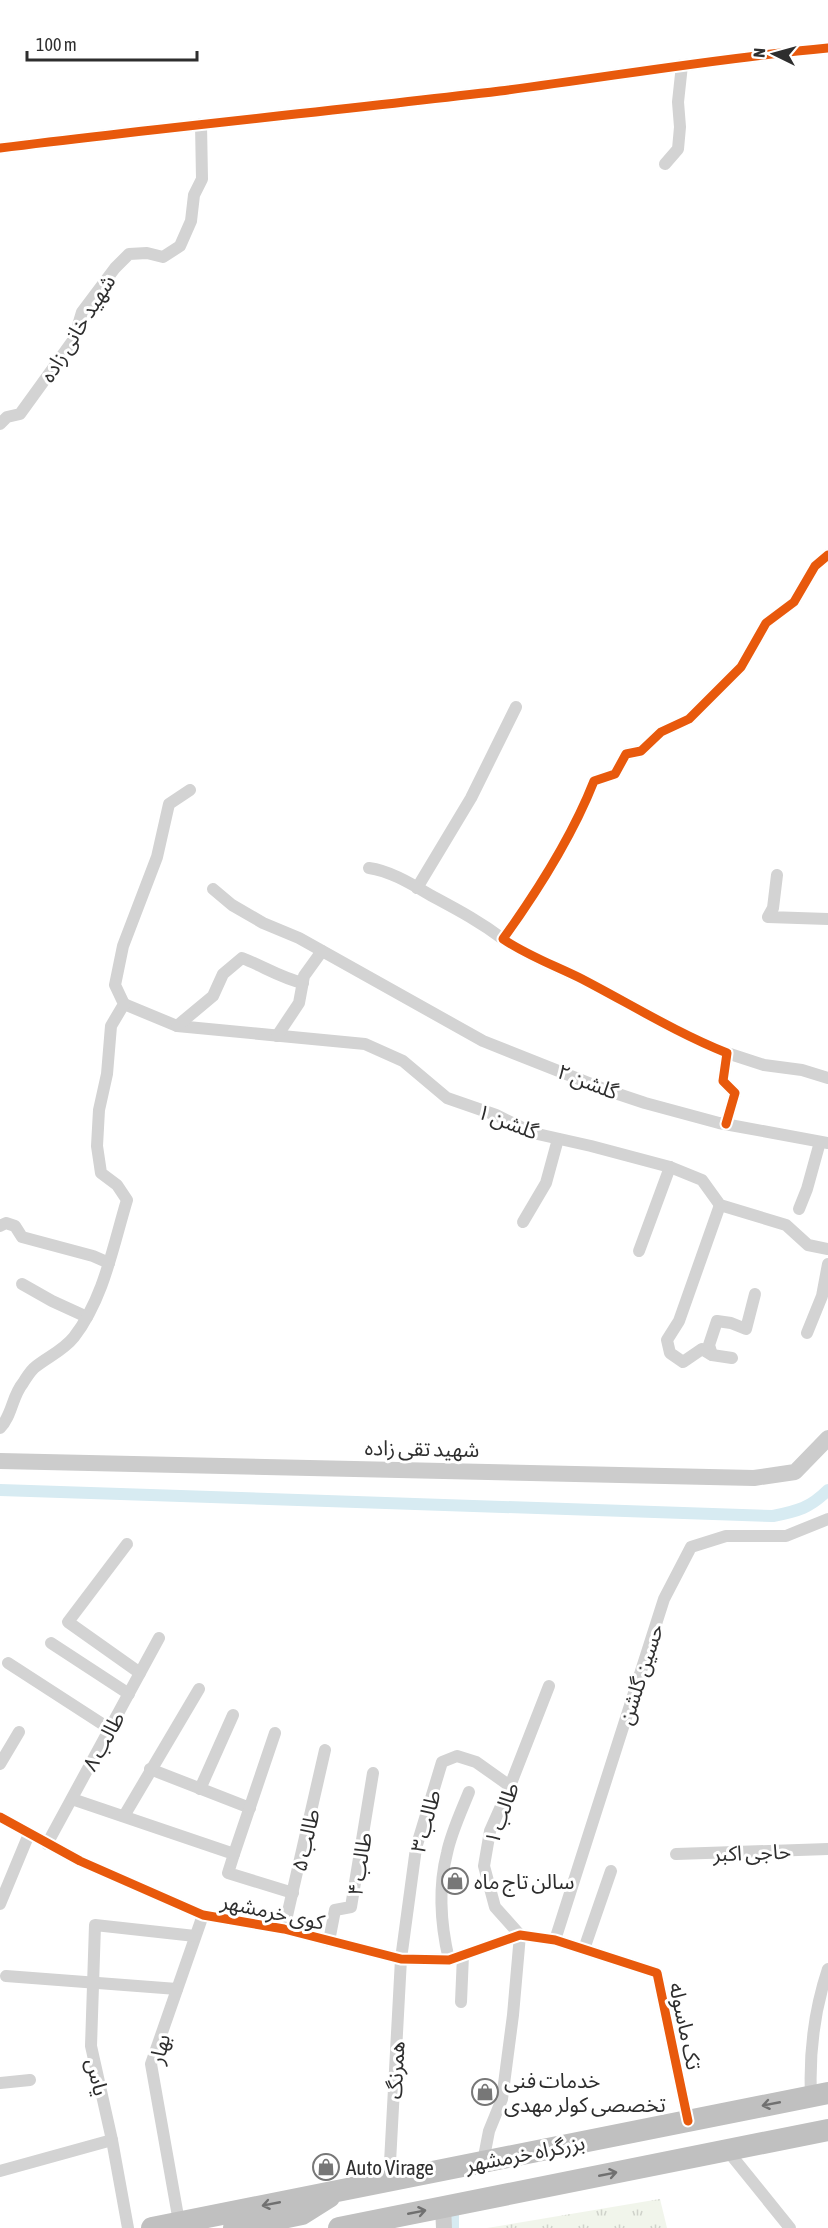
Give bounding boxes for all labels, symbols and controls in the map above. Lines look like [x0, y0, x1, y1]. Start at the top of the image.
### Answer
scale bar [27, 24, 196, 62]
north arrow [744, 24, 804, 84]
text: 100 m [36, 34, 77, 55]
text: N [750, 47, 768, 58]
street label: شهید خانی زاده [34, 270, 120, 387]
street label: گلشن ۲ [554, 1059, 622, 1105]
street label: گلشن ۱ [474, 1099, 542, 1145]
street label: شهید تقی زاده [364, 1435, 480, 1462]
street label: حسین گلشن [612, 1621, 668, 1728]
street label: طالب ۸ [77, 1707, 129, 1775]
street label: طالب ۱ [479, 1779, 524, 1847]
street label: طالب ۳ [405, 1787, 445, 1855]
street label: طالب ۵ [286, 1806, 324, 1874]
street label: طالب ۴ [342, 1831, 376, 1897]
street label: حاجی اکبر [711, 1839, 792, 1866]
shop icon: سالن تاج ماه [440, 1866, 470, 1896]
place label: سالن تاج ماه [474, 1869, 575, 1897]
street label: کوی خرمشهر [218, 1888, 327, 1935]
street label: تک ماسوله [664, 1980, 707, 2072]
street label: بهار [143, 2031, 175, 2068]
street label: همرنگ [381, 2040, 410, 2100]
street label: یاس [81, 2056, 114, 2098]
place label: خدمات فنی تخصصی کولر مهدی [504, 2068, 666, 2117]
shop icon: خدمات فنی تخصصی کولر مهدی [470, 2077, 500, 2107]
one-way arrow [761, 2099, 781, 2110]
street label: بزرگراه خرمشهر [462, 2130, 587, 2178]
shop icon: Auto Virage [311, 2152, 341, 2182]
place label: Auto Virage [346, 2155, 434, 2179]
one-way arrow [597, 2168, 617, 2179]
one-way arrow [261, 2199, 281, 2210]
one-way arrow [406, 2206, 426, 2217]

